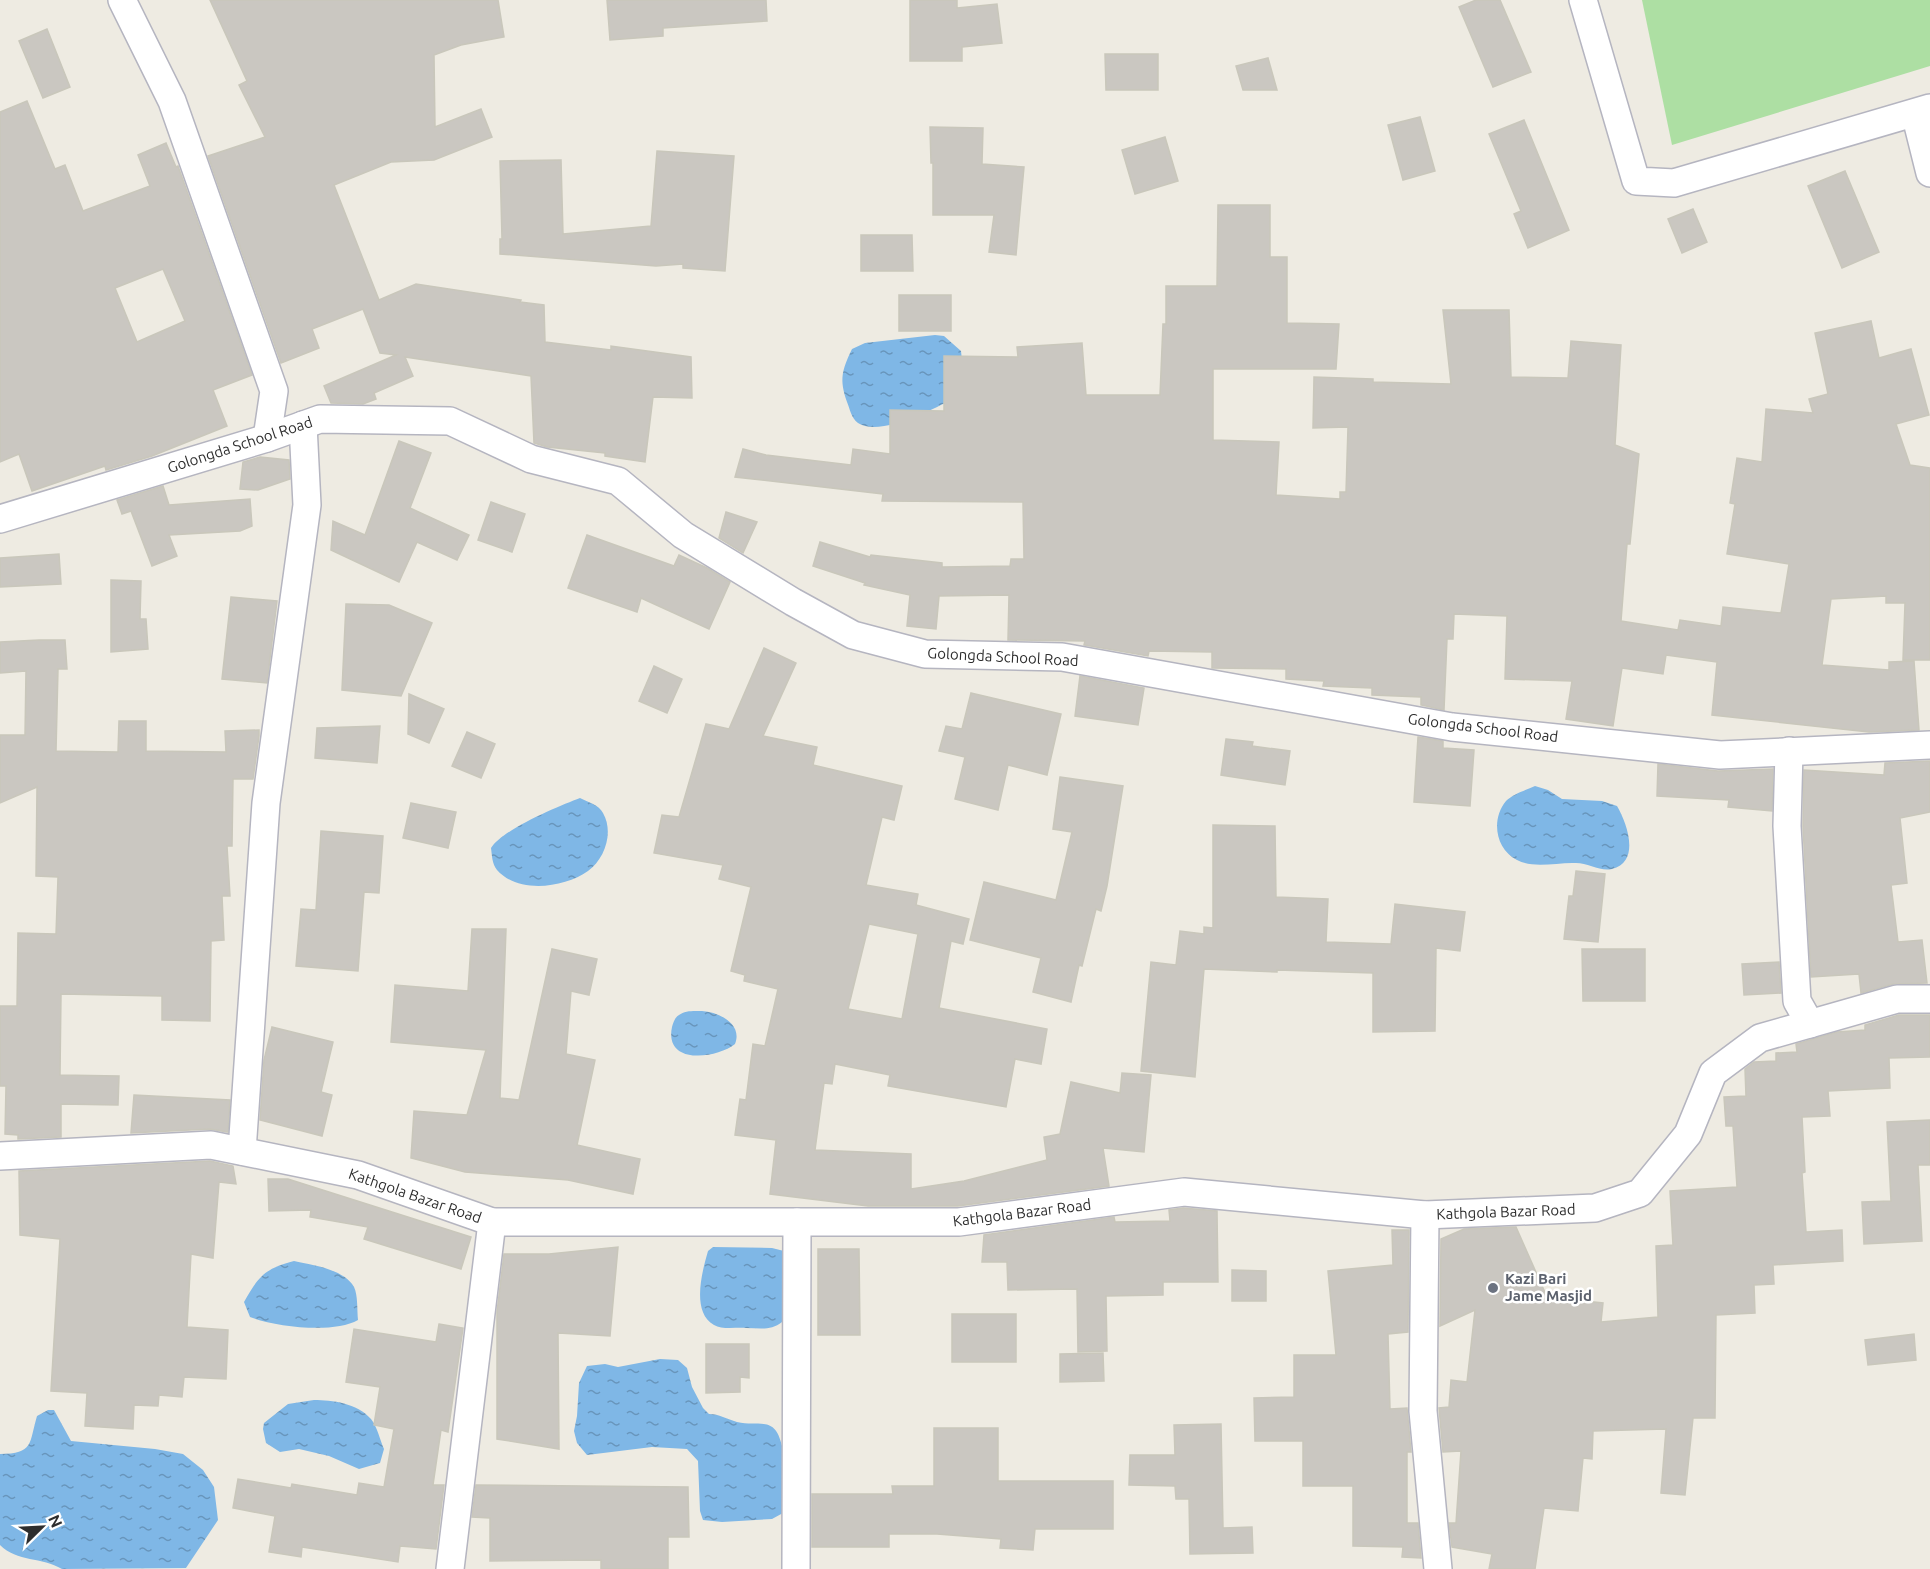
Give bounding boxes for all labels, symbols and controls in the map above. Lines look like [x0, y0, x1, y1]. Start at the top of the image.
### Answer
street label: Golongda School Road [165, 413, 314, 476]
street label: Golongda School Road [927, 644, 1079, 669]
street label: Golongda School Road [1407, 710, 1559, 745]
street label: Kathgola Bazar Road [347, 1165, 484, 1226]
street label: Kathgola Bazar Road [952, 1196, 1092, 1229]
street label: Kathgola Bazar Road [1436, 1201, 1576, 1222]
place label: Kazi Bari Jame Masjid [1505, 1270, 1592, 1304]
marker: Kazi Bari Jame Masjid [1486, 1281, 1500, 1295]
north arrow [12, 1497, 72, 1557]
text: N [45, 1512, 66, 1530]

